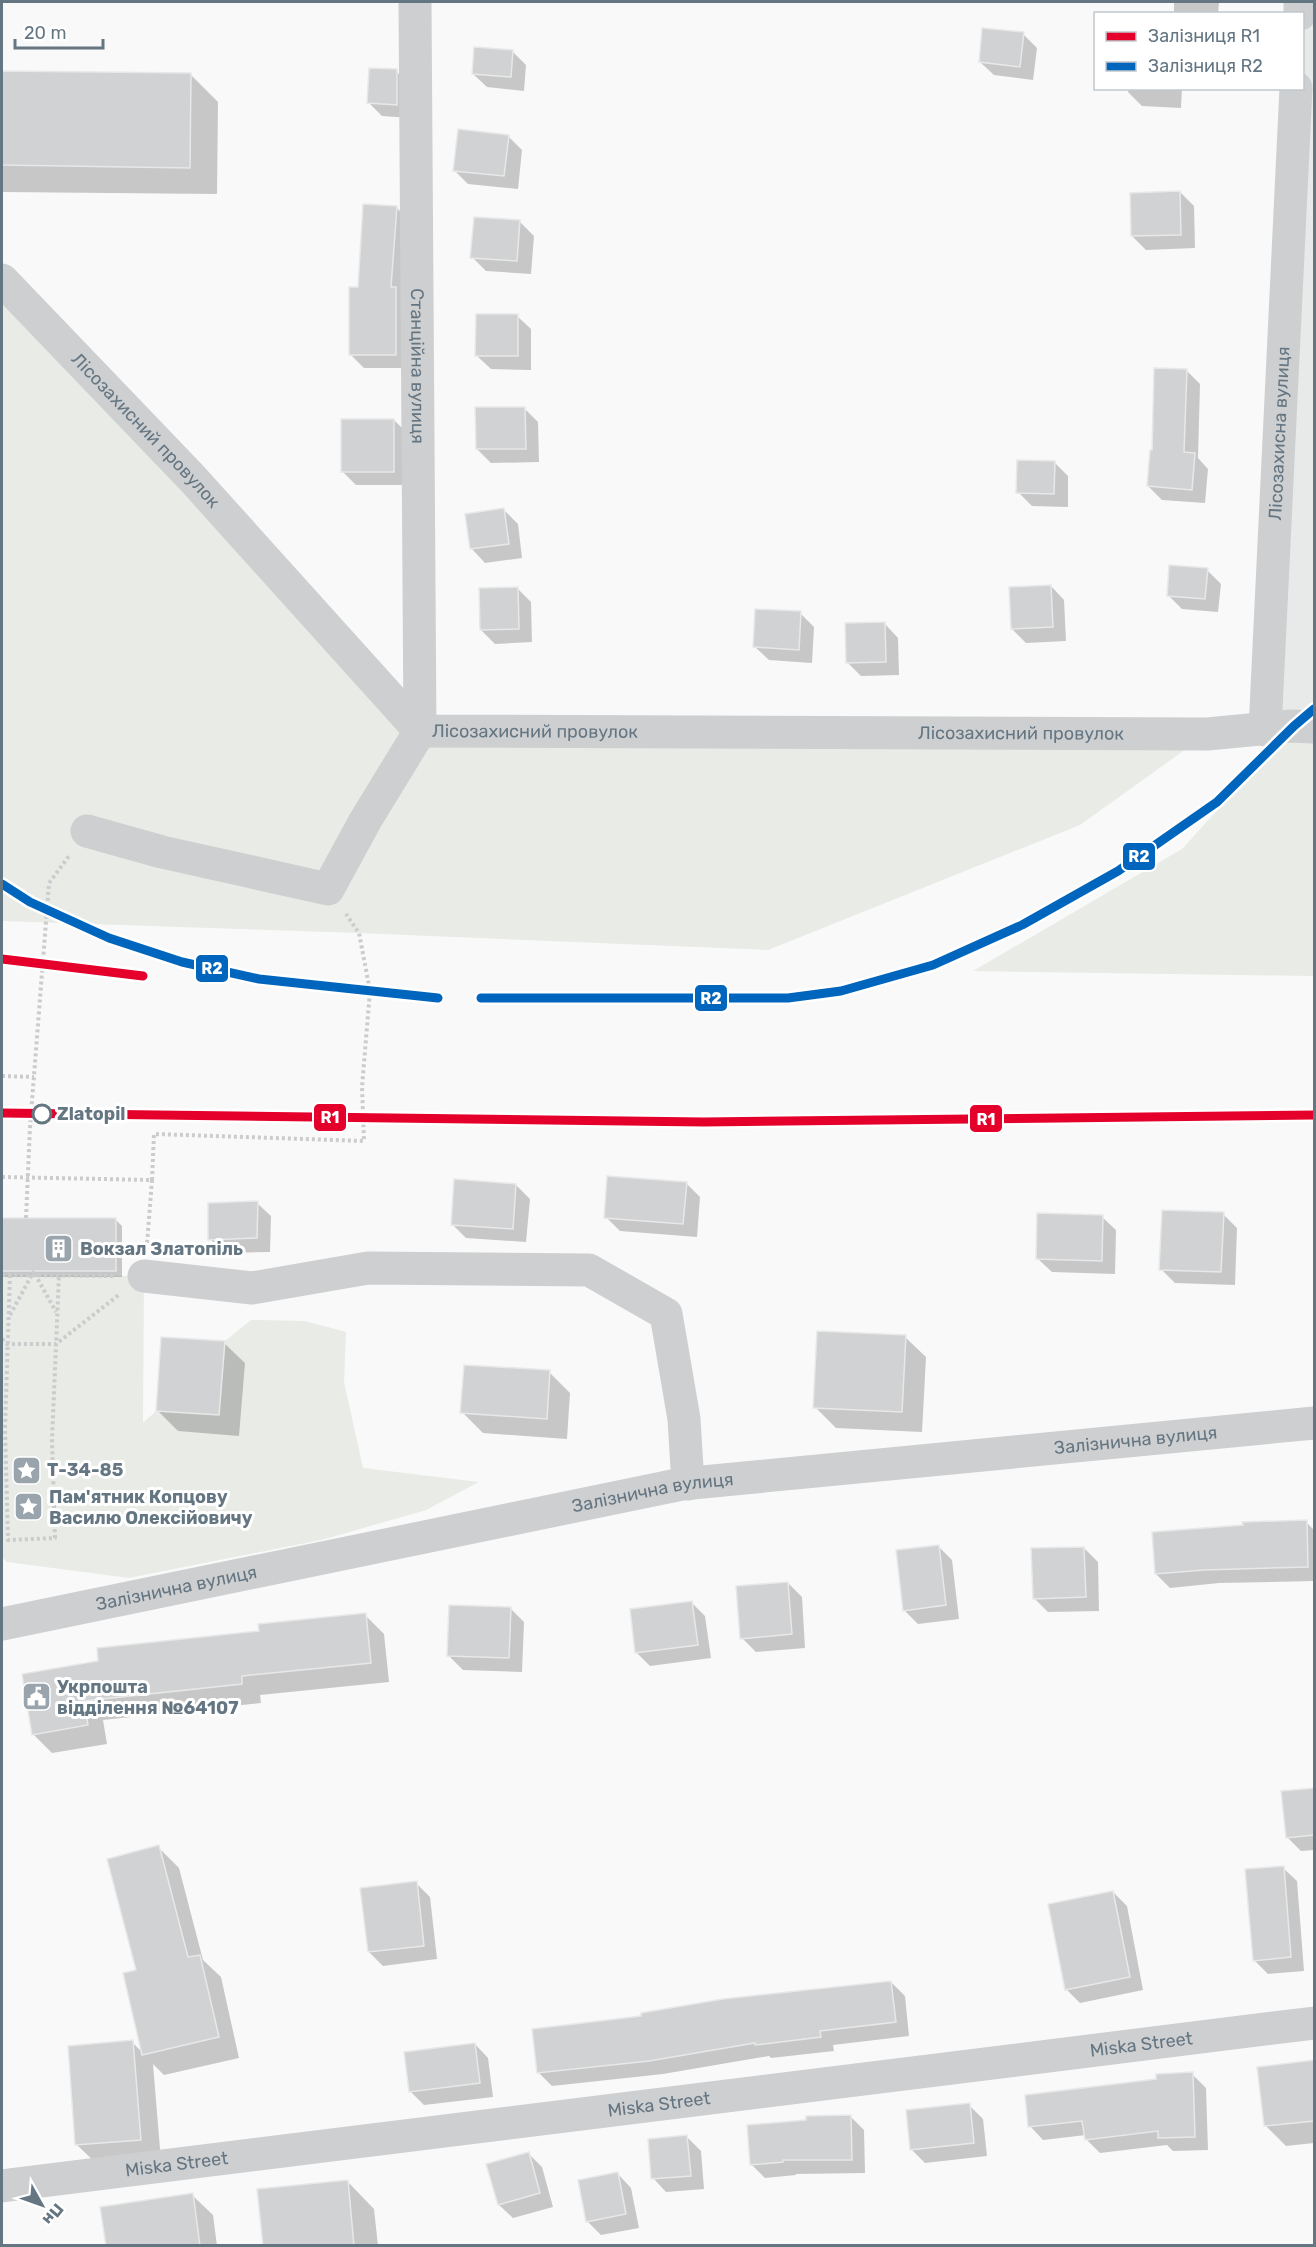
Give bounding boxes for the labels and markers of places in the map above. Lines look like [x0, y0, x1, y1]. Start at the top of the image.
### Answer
place label: Zlatopil [57, 1103, 125, 1125]
marker: Zlatopil [32, 1104, 52, 1124]
building icon: Вокзал Златопіль [43, 1233, 75, 1265]
place label: Вокзал Златопіль [80, 1238, 243, 1260]
place icon: Т-34-85 [10, 1454, 42, 1486]
place label: Т-34-85 [47, 1459, 123, 1481]
place label: Пам'ятник Копцову Василю Олексійовичу [49, 1486, 253, 1529]
place icon: Пам'ятник Копцову Василю Олексійовичу [12, 1491, 44, 1523]
place label: Укрпошта відділення №64107 [57, 1676, 239, 1719]
public building icon: Укрпошта відділення №64107 [20, 1681, 52, 1713]

